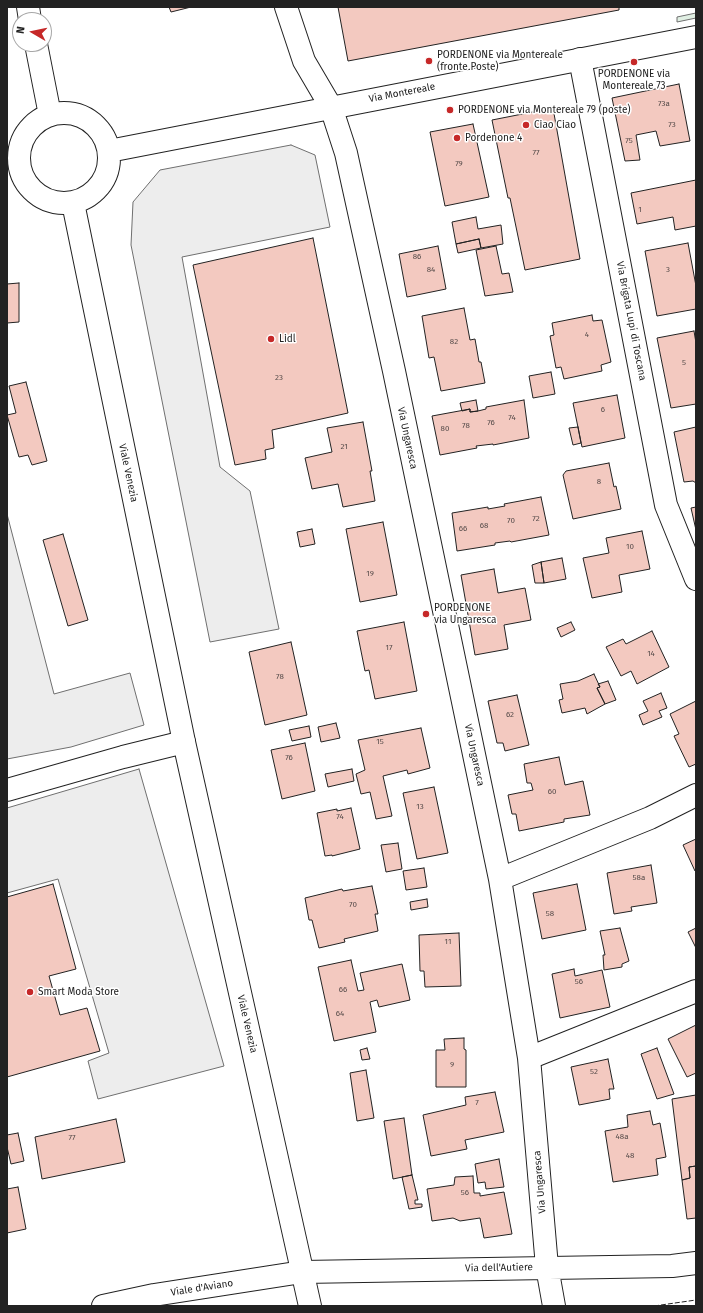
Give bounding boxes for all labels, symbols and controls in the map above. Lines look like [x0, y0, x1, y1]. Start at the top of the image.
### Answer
north arrow [12, 12, 52, 52]
text: N [14, 26, 28, 35]
place label: PORDENONE via Montereale (fronte Poste) [437, 49, 563, 72]
marker: PORDENONE via Montereale (fronte Poste) [424, 56, 434, 66]
marker: PORDENONE via Montereale 73 [629, 57, 639, 67]
place label: PORDENONE via Montereale 73 [598, 68, 670, 92]
street label: Via Montereale [368, 81, 436, 105]
house number: 73a [658, 99, 670, 109]
place label: PORDENONE via Montereale 79 (poste) [458, 104, 631, 116]
marker: PORDENONE via Montereale 79 (poste) [445, 105, 455, 115]
place label: Ciao Ciao [534, 119, 576, 131]
marker: Ciao Ciao [521, 120, 531, 130]
house number: 73 [668, 120, 676, 130]
place label: Pordenone 4 [465, 132, 522, 144]
marker: Pordenone 4 [452, 133, 462, 143]
house number: 75 [625, 136, 633, 146]
house number: 77 [532, 148, 540, 158]
house number: 79 [455, 159, 463, 169]
house number: 1 [638, 205, 642, 215]
house number: 86 [413, 252, 421, 262]
street label: Via Brigata Lupi di Toscana [614, 260, 648, 382]
house number: 84 [427, 265, 435, 275]
house number: 3 [666, 265, 670, 275]
house number: 4 [585, 330, 589, 340]
place label: Lidl [279, 333, 296, 345]
marker: Lidl [266, 334, 276, 344]
house number: 82 [450, 337, 458, 347]
house number: 5 [682, 358, 686, 368]
house number: 23 [275, 373, 283, 383]
house number: 6 [601, 405, 605, 415]
street label: Via Ungaresca [395, 406, 419, 470]
house number: 74 [508, 413, 516, 423]
house number: 76 [487, 418, 495, 428]
house number: 78 [462, 421, 470, 431]
house number: 80 [441, 424, 449, 434]
house number: 21 [340, 442, 348, 452]
street label: Viale Venezia [116, 443, 140, 503]
house number: 8 [597, 477, 601, 487]
house number: 72 [532, 514, 540, 524]
house number: 70 [507, 516, 515, 526]
house number: 68 [480, 521, 488, 531]
house number: 66 [459, 524, 467, 534]
house number: 10 [626, 542, 634, 552]
house number: 19 [366, 569, 374, 579]
place label: PORDENONE via Ungaresca [434, 602, 497, 626]
marker: PORDENONE via Ungaresca [421, 609, 431, 619]
house number: 17 [385, 643, 393, 653]
house number: 14 [647, 649, 655, 659]
house number: 78 [276, 672, 284, 682]
house number: 62 [506, 710, 514, 720]
street label: Via Ungaresca [462, 723, 486, 787]
house number: 15 [376, 737, 384, 747]
house number: 76 [285, 753, 293, 763]
house number: 60 [548, 787, 556, 797]
house number: 13 [416, 802, 424, 812]
house number: 74 [336, 812, 344, 822]
house number: 58a [633, 873, 645, 883]
house number: 70 [349, 900, 357, 910]
house number: 58 [546, 909, 554, 919]
house number: 11 [445, 937, 451, 947]
house number: 56 [575, 977, 583, 987]
house number: 66 [339, 985, 347, 995]
place label: Smart Moda Store [38, 986, 119, 998]
marker: Smart Moda Store [25, 987, 35, 997]
street label: Viale Venezia [234, 994, 260, 1054]
house number: 64 [336, 1009, 344, 1019]
house number: 9 [450, 1060, 454, 1070]
house number: 52 [590, 1067, 598, 1077]
house number: 7 [475, 1098, 479, 1108]
house number: 48a [615, 1132, 629, 1142]
house number: 77 [68, 1133, 76, 1143]
street label: Via Ungaresca [531, 1150, 549, 1214]
house number: 48 [626, 1151, 634, 1161]
house number: 56 [461, 1188, 469, 1198]
street label: Via dell'Autiere [465, 1261, 533, 1275]
street label: Viale d'Aviano [170, 1277, 234, 1299]

